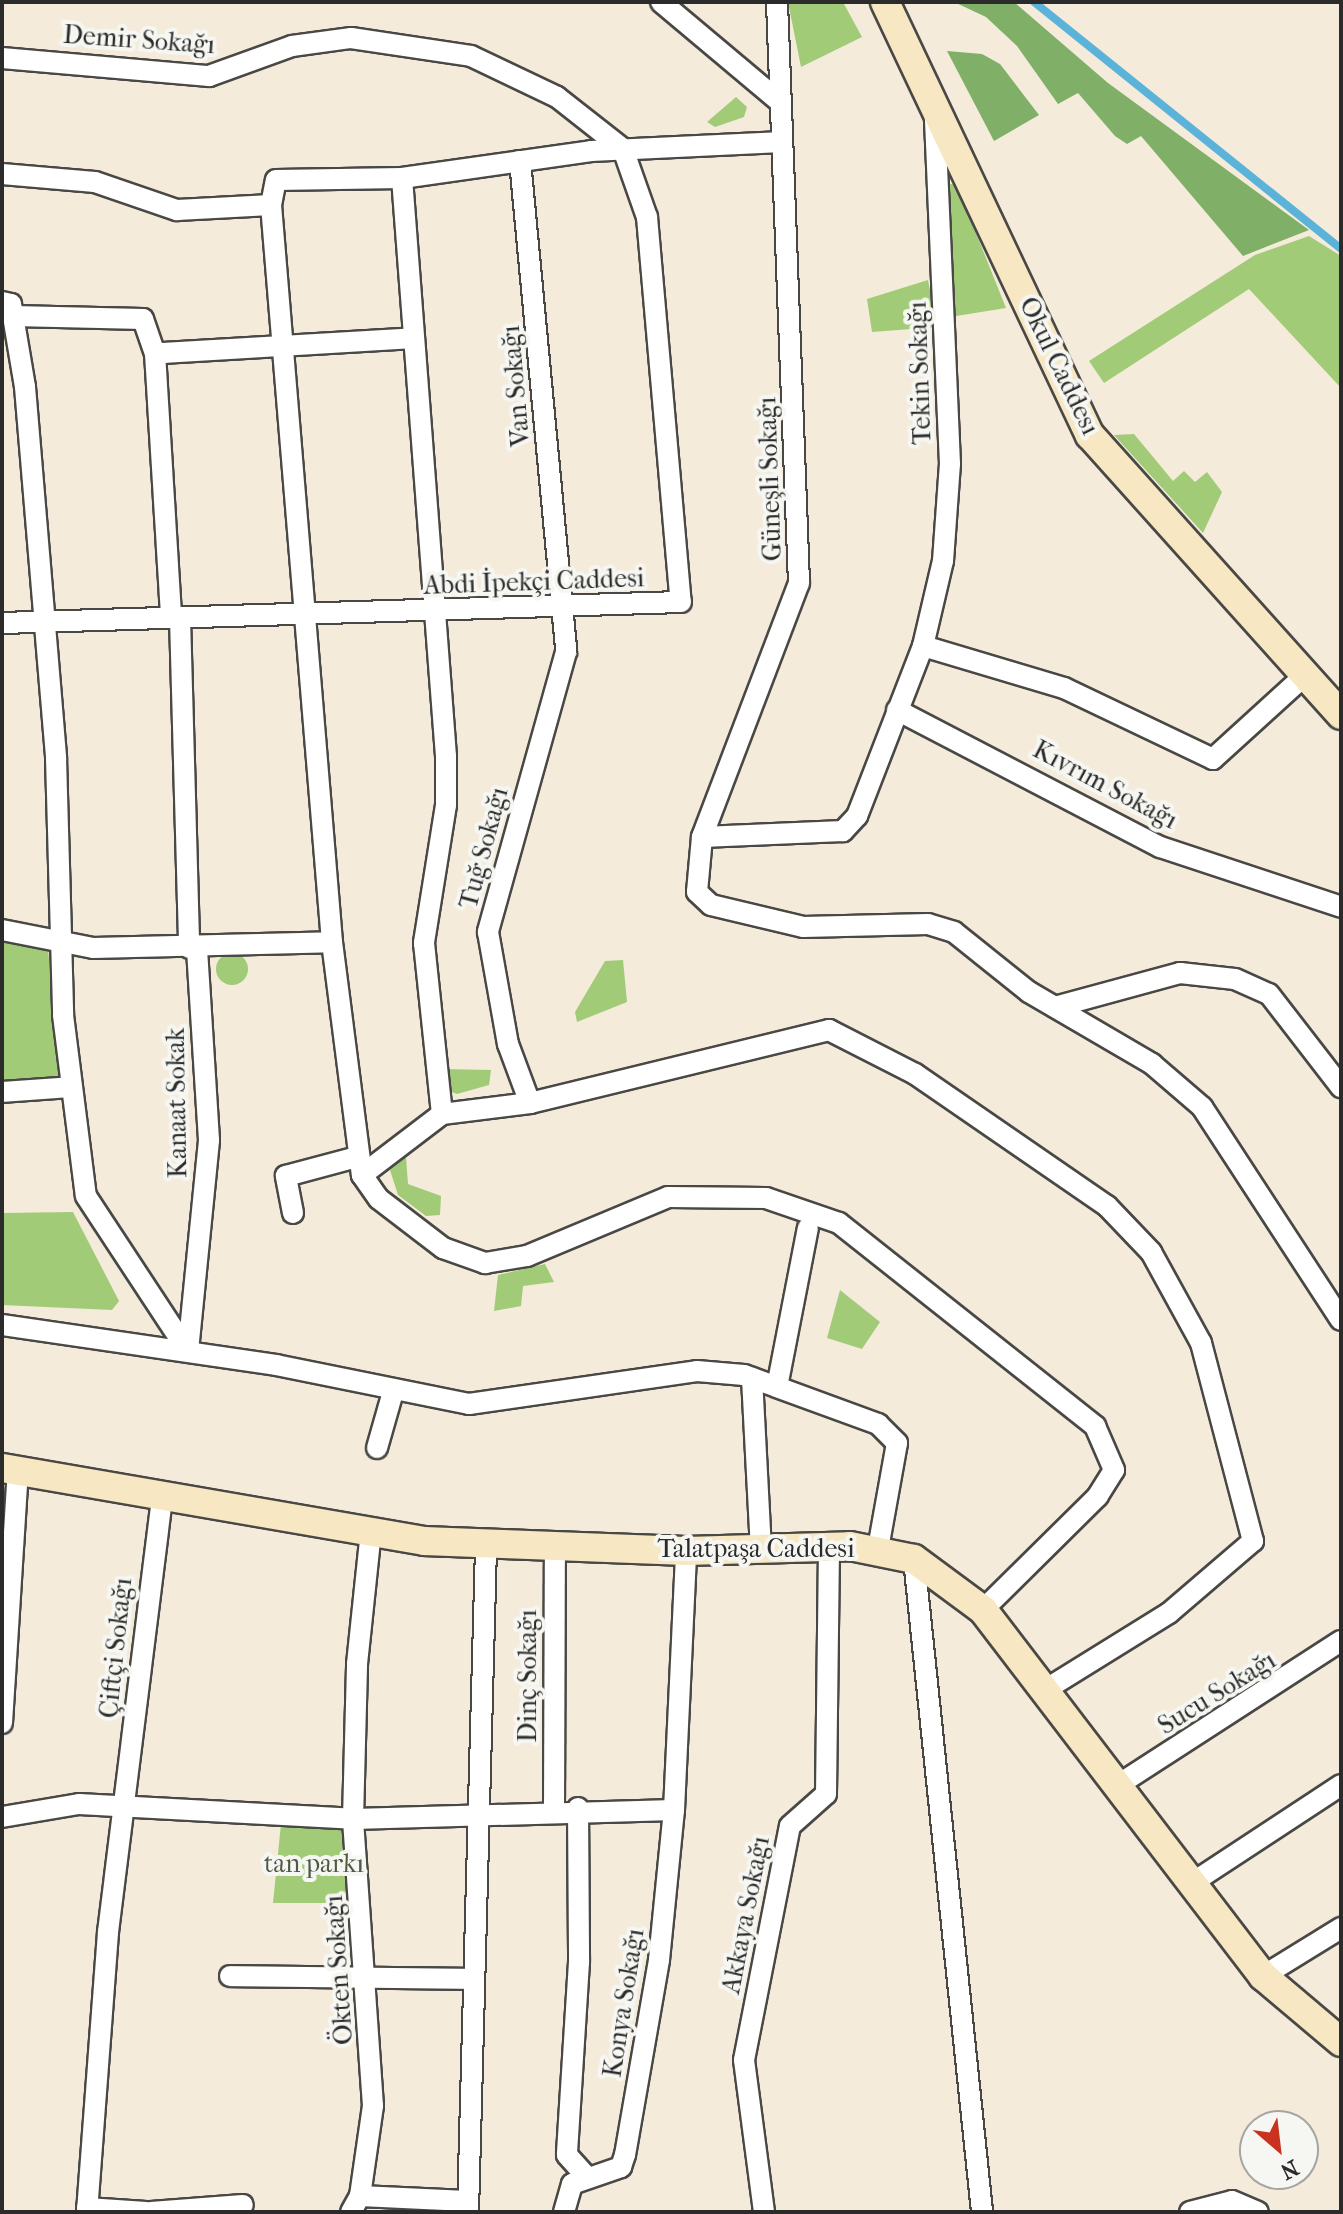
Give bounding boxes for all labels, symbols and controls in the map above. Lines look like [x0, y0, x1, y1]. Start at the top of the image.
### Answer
street label: Demir Sokağı [62, 19, 216, 61]
street label: Okul Caddesı [1012, 292, 1106, 440]
street label: Tekin Sokağı [902, 301, 938, 445]
street label: Van Sokağı [495, 324, 537, 448]
street label: Güneşli Sokağı [752, 396, 788, 562]
street label: Abdi İpekçi Caddesi [423, 563, 645, 601]
street label: Kıvrım Sokağı [1028, 734, 1182, 836]
street label: Tuğ Sokağı [453, 784, 515, 912]
street label: Kanaat Sokak [160, 1028, 194, 1178]
street label: Talatpaşa Caddesi [657, 1533, 855, 1565]
street label: Çiftçi Sokağı [93, 1576, 139, 1720]
street label: Dinç Sokağı [512, 1610, 544, 1742]
street label: Sucu Sokağı [1152, 1645, 1282, 1741]
street label: Akkaya Sokağı [715, 1834, 777, 1996]
park label: tan parkı [264, 1848, 364, 1880]
street label: Ökten Sokağı [318, 1894, 360, 2046]
street label: Konya Sokağı [597, 1926, 651, 2080]
north arrow [1239, 2110, 1319, 2190]
text: N [1276, 2154, 1303, 2185]

